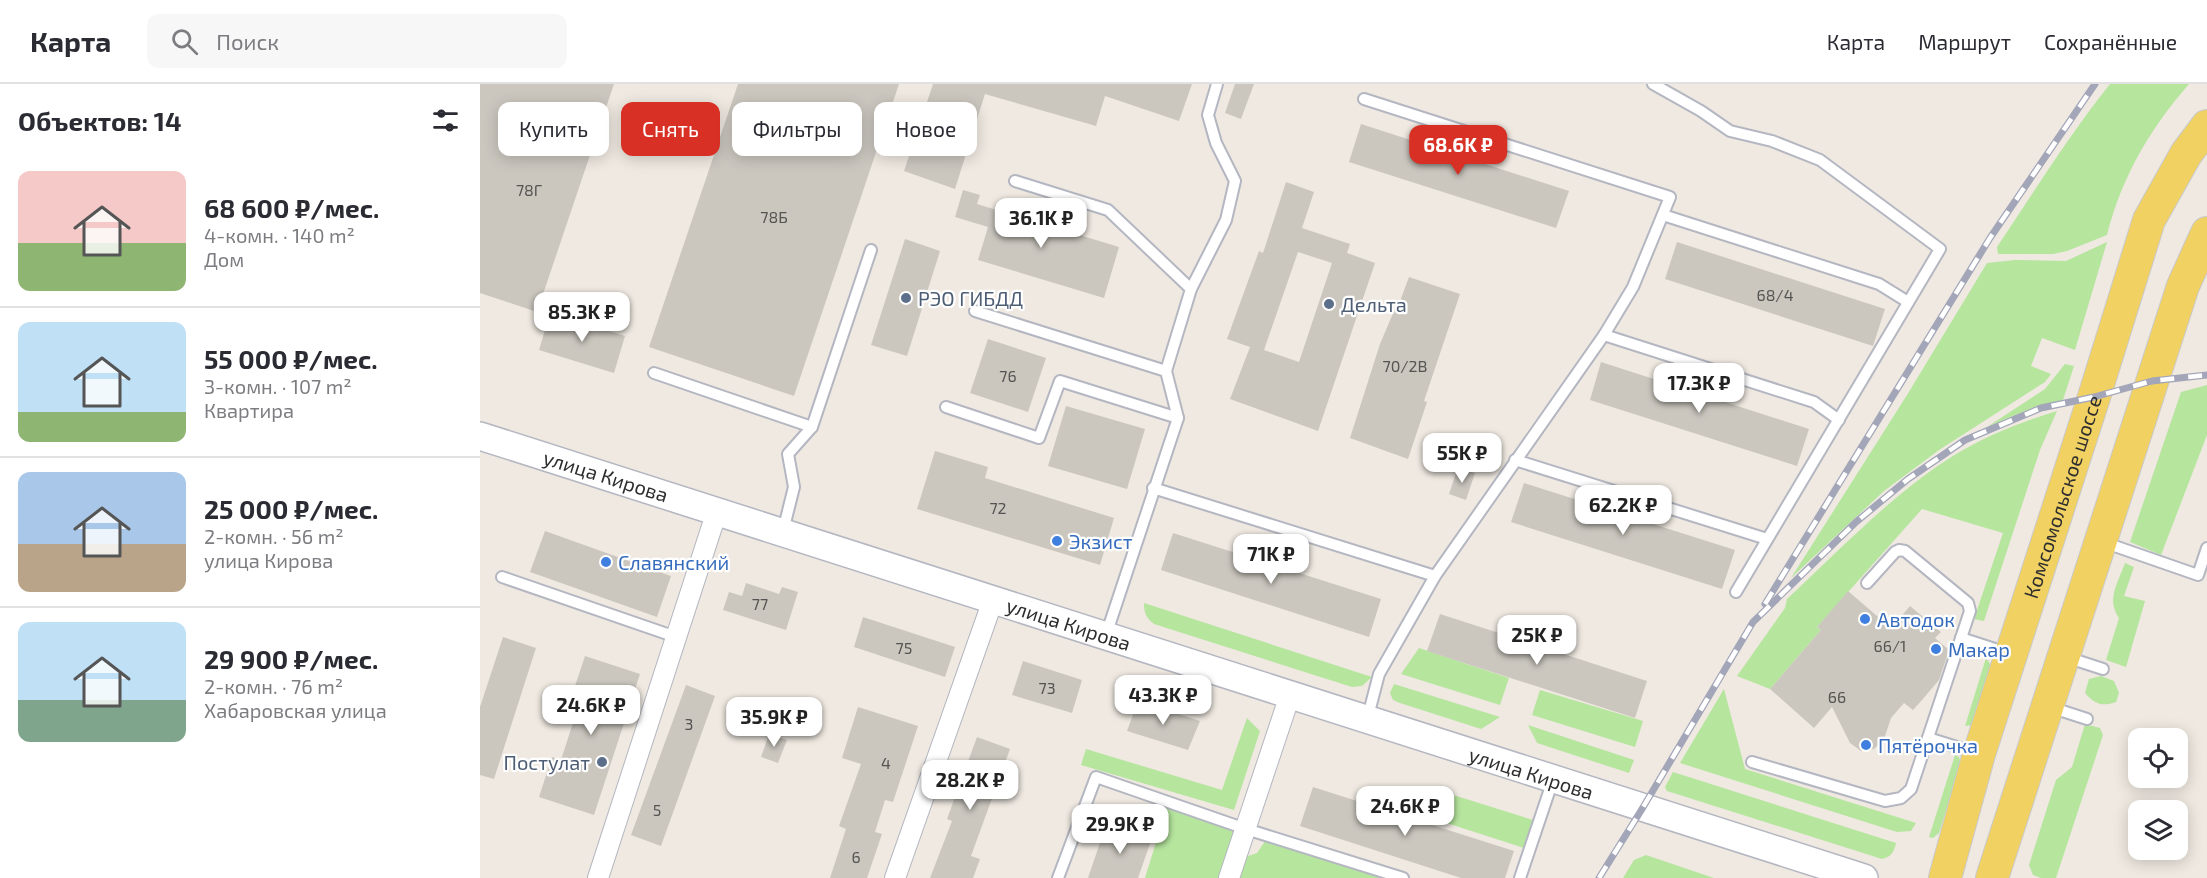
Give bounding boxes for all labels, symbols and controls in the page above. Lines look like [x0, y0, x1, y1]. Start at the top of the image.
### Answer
search box [147, 14, 567, 68]
text: Карта [30, 24, 111, 58]
icon: search [168, 25, 201, 58]
text: Поиск [216, 28, 279, 54]
text: Карта [1827, 29, 1885, 54]
text: Маршрут [1918, 29, 2011, 54]
text: Сохранённые [2044, 29, 2177, 54]
chip: Купить [498, 102, 609, 156]
chip: Снять [621, 102, 720, 156]
chip: Фильтры [732, 102, 862, 156]
chip: Новое [874, 102, 977, 156]
icon: filters [429, 104, 462, 137]
text: Объектов: 14 [18, 105, 182, 136]
pin: 68.6K ₽ [1403, 125, 1513, 176]
text: 68.6K ₽ [1423, 132, 1493, 156]
house number: 78Г [516, 180, 542, 199]
text: 68 600 ₽/мес. [204, 192, 379, 223]
icon: home [66, 195, 138, 267]
pin: 36.1K ₽ [986, 198, 1096, 249]
text: 36.1K ₽ [1009, 205, 1073, 229]
house number: 78Б [760, 207, 788, 226]
text: 4-комн. · 140 m² [204, 223, 355, 247]
text: Дом [204, 247, 244, 271]
house number: 68/4 [1757, 285, 1794, 304]
place label: РЭО ГИБДД [918, 286, 1023, 310]
marker: РЭО ГИБДД [899, 291, 913, 305]
pin: 85.3K ₽ [527, 292, 637, 343]
place label: Дельта [1341, 292, 1407, 316]
marker: Дельта [1322, 297, 1336, 311]
text: 85.3K ₽ [548, 299, 616, 323]
text: 55 000 ₽/мес. [204, 343, 378, 374]
icon: home [66, 346, 138, 418]
house number: 70/2В [1382, 356, 1428, 375]
pin: 17.3K ₽ [1644, 363, 1754, 414]
house number: 76 [999, 366, 1017, 385]
text: 17.3K ₽ [1667, 370, 1731, 394]
text: 3-комн. · 107 m² [204, 374, 352, 398]
street label: Комсомольское шоссе [2018, 392, 2106, 601]
text: Квартира [204, 398, 294, 422]
pin: 55K ₽ [1420, 433, 1504, 484]
text: 55K ₽ [1437, 440, 1487, 464]
street label: улица Кирова [540, 445, 671, 506]
pin: 62.2K ₽ [1568, 485, 1678, 536]
text: 62.2K ₽ [1589, 492, 1657, 516]
text: 25 000 ₽/мес. [204, 493, 378, 524]
icon: home [66, 496, 138, 568]
house number: 72 [989, 498, 1007, 517]
text: 2-комн. · 56 m² [204, 524, 344, 548]
place label: Экзист [1069, 529, 1133, 553]
marker: Экзист [1050, 534, 1064, 548]
pin: 71K ₽ [1229, 534, 1313, 585]
text: 71K ₽ [1247, 541, 1295, 565]
text: улица Кирова [204, 548, 333, 572]
place label: Славянский [618, 550, 729, 574]
marker: Славянский [599, 555, 613, 569]
street label: улица Кирова [1003, 592, 1134, 655]
house number: 77 [752, 594, 768, 613]
place label: Автодок [1877, 607, 1955, 631]
marker: Автодок [1858, 612, 1872, 626]
pin: 25K ₽ [1495, 615, 1579, 666]
text: 25K ₽ [1511, 622, 1563, 646]
house number: 66/1 [1874, 636, 1906, 655]
place label: Макар [1948, 637, 2010, 661]
house number: 75 [896, 638, 912, 657]
marker: Макар [1929, 642, 1943, 656]
text: 29 900 ₽/мес. [204, 643, 378, 674]
icon: home [66, 646, 138, 718]
text: 2-комн. · 76 m² [204, 674, 343, 698]
pin: 43.3K ₽ [1108, 675, 1218, 726]
house number: 73 [1038, 678, 1056, 697]
text: 43.3K ₽ [1129, 682, 1197, 706]
pin: 24.6K ₽ [536, 685, 646, 736]
house number: 66 [1828, 687, 1846, 706]
text: 24.6K ₽ [556, 692, 626, 716]
pin: 35.9K ₽ [719, 697, 829, 748]
text: Хабаровская улица [204, 698, 387, 722]
text: 35.9K ₽ [740, 704, 808, 728]
house number: 3 [685, 714, 693, 733]
map controls [2128, 728, 2188, 860]
button: locate [2128, 728, 2188, 788]
place label: Пятёрочка [1878, 733, 1978, 757]
marker: Пятёрочка [1859, 738, 1873, 752]
street label: улица Кирова [1466, 742, 1597, 804]
place label: Постулат [504, 750, 590, 775]
house number: 4 [881, 753, 891, 772]
marker: Постулат [595, 755, 609, 769]
pin: 28.2K ₽ [915, 760, 1025, 811]
text: 28.2K ₽ [935, 767, 1005, 791]
pin: 24.6K ₽ [1350, 786, 1460, 837]
text: 24.6K ₽ [1370, 793, 1440, 817]
house number: 5 [653, 800, 661, 819]
button: layers [2128, 800, 2188, 860]
pin: 29.9K ₽ [1065, 804, 1175, 855]
text: 29.9K ₽ [1086, 811, 1154, 835]
house number: 6 [851, 847, 861, 866]

